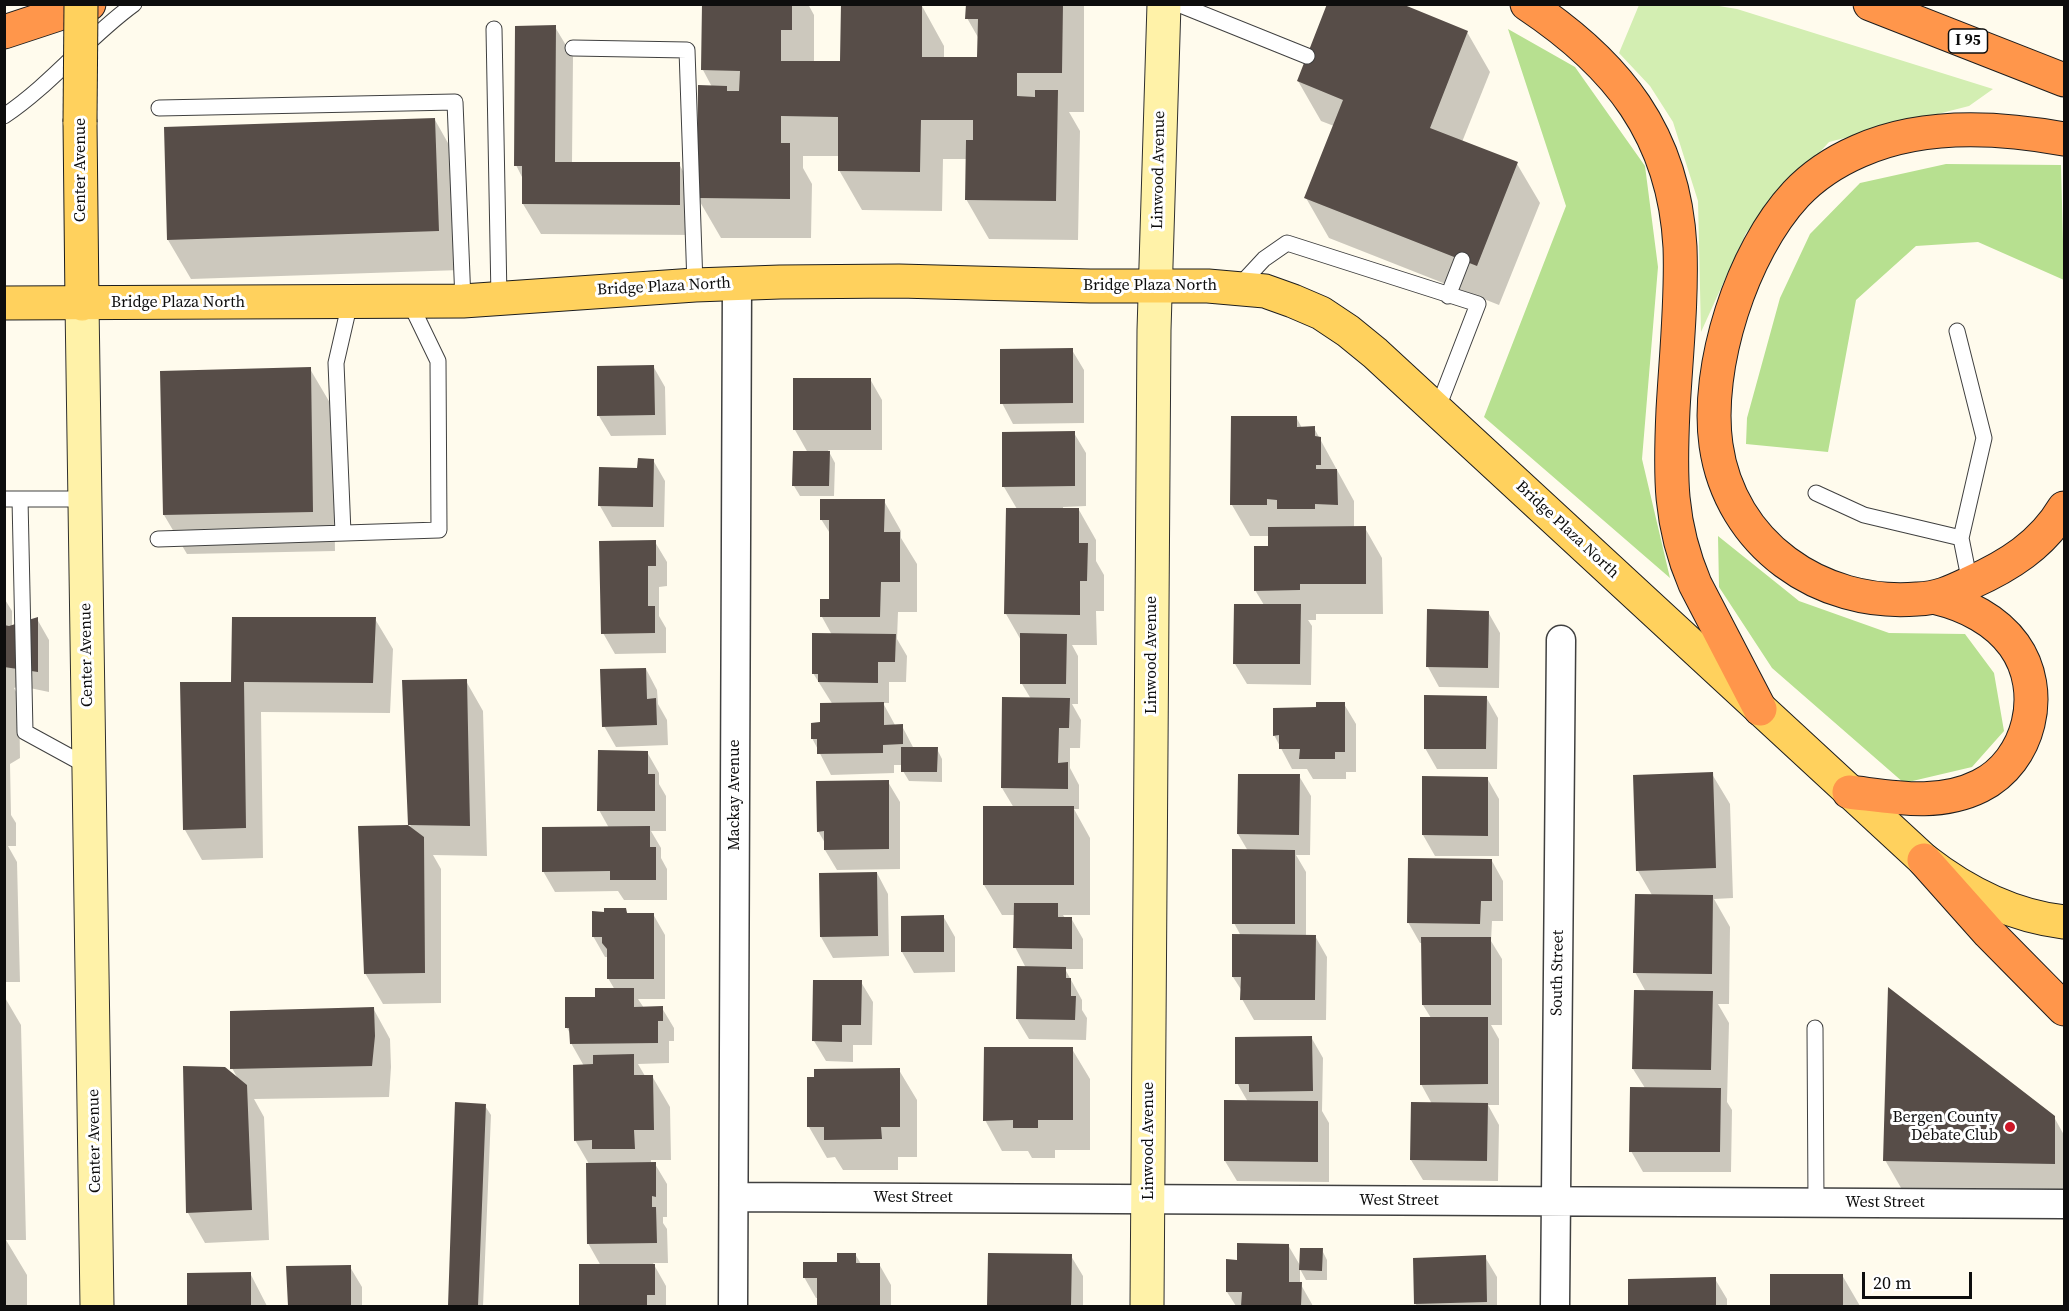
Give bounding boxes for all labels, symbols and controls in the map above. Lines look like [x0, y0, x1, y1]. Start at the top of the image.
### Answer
road number: I 95 [1948, 29, 1988, 53]
street label: Linwood Avenue [1148, 111, 1170, 229]
street label: Center Avenue [71, 118, 91, 222]
street label: Bridge Plaza North [597, 274, 731, 300]
street label: Bridge Plaza North [1083, 276, 1217, 296]
street label: Bridge Plaza North [111, 293, 245, 313]
street label: Bridge Plaza North [1511, 477, 1623, 583]
street label: Linwood Avenue [1142, 596, 1162, 714]
street label: Center Avenue [76, 603, 98, 707]
street label: Mackay Avenue [725, 739, 745, 851]
street label: South Street [1548, 930, 1568, 1016]
street label: Linwood Avenue [1139, 1082, 1159, 1200]
street label: Center Avenue [84, 1089, 106, 1193]
place label: Bergen County Debate Club [1892, 1108, 1998, 1146]
marker: Bergen County Debate Club [2003, 1120, 2017, 1134]
street label: West Street [873, 1188, 953, 1208]
street label: West Street [1359, 1191, 1439, 1211]
street label: West Street [1845, 1193, 1925, 1213]
scale bar [1865, 1260, 1974, 1298]
text: 20 m [1873, 1270, 1911, 1295]

